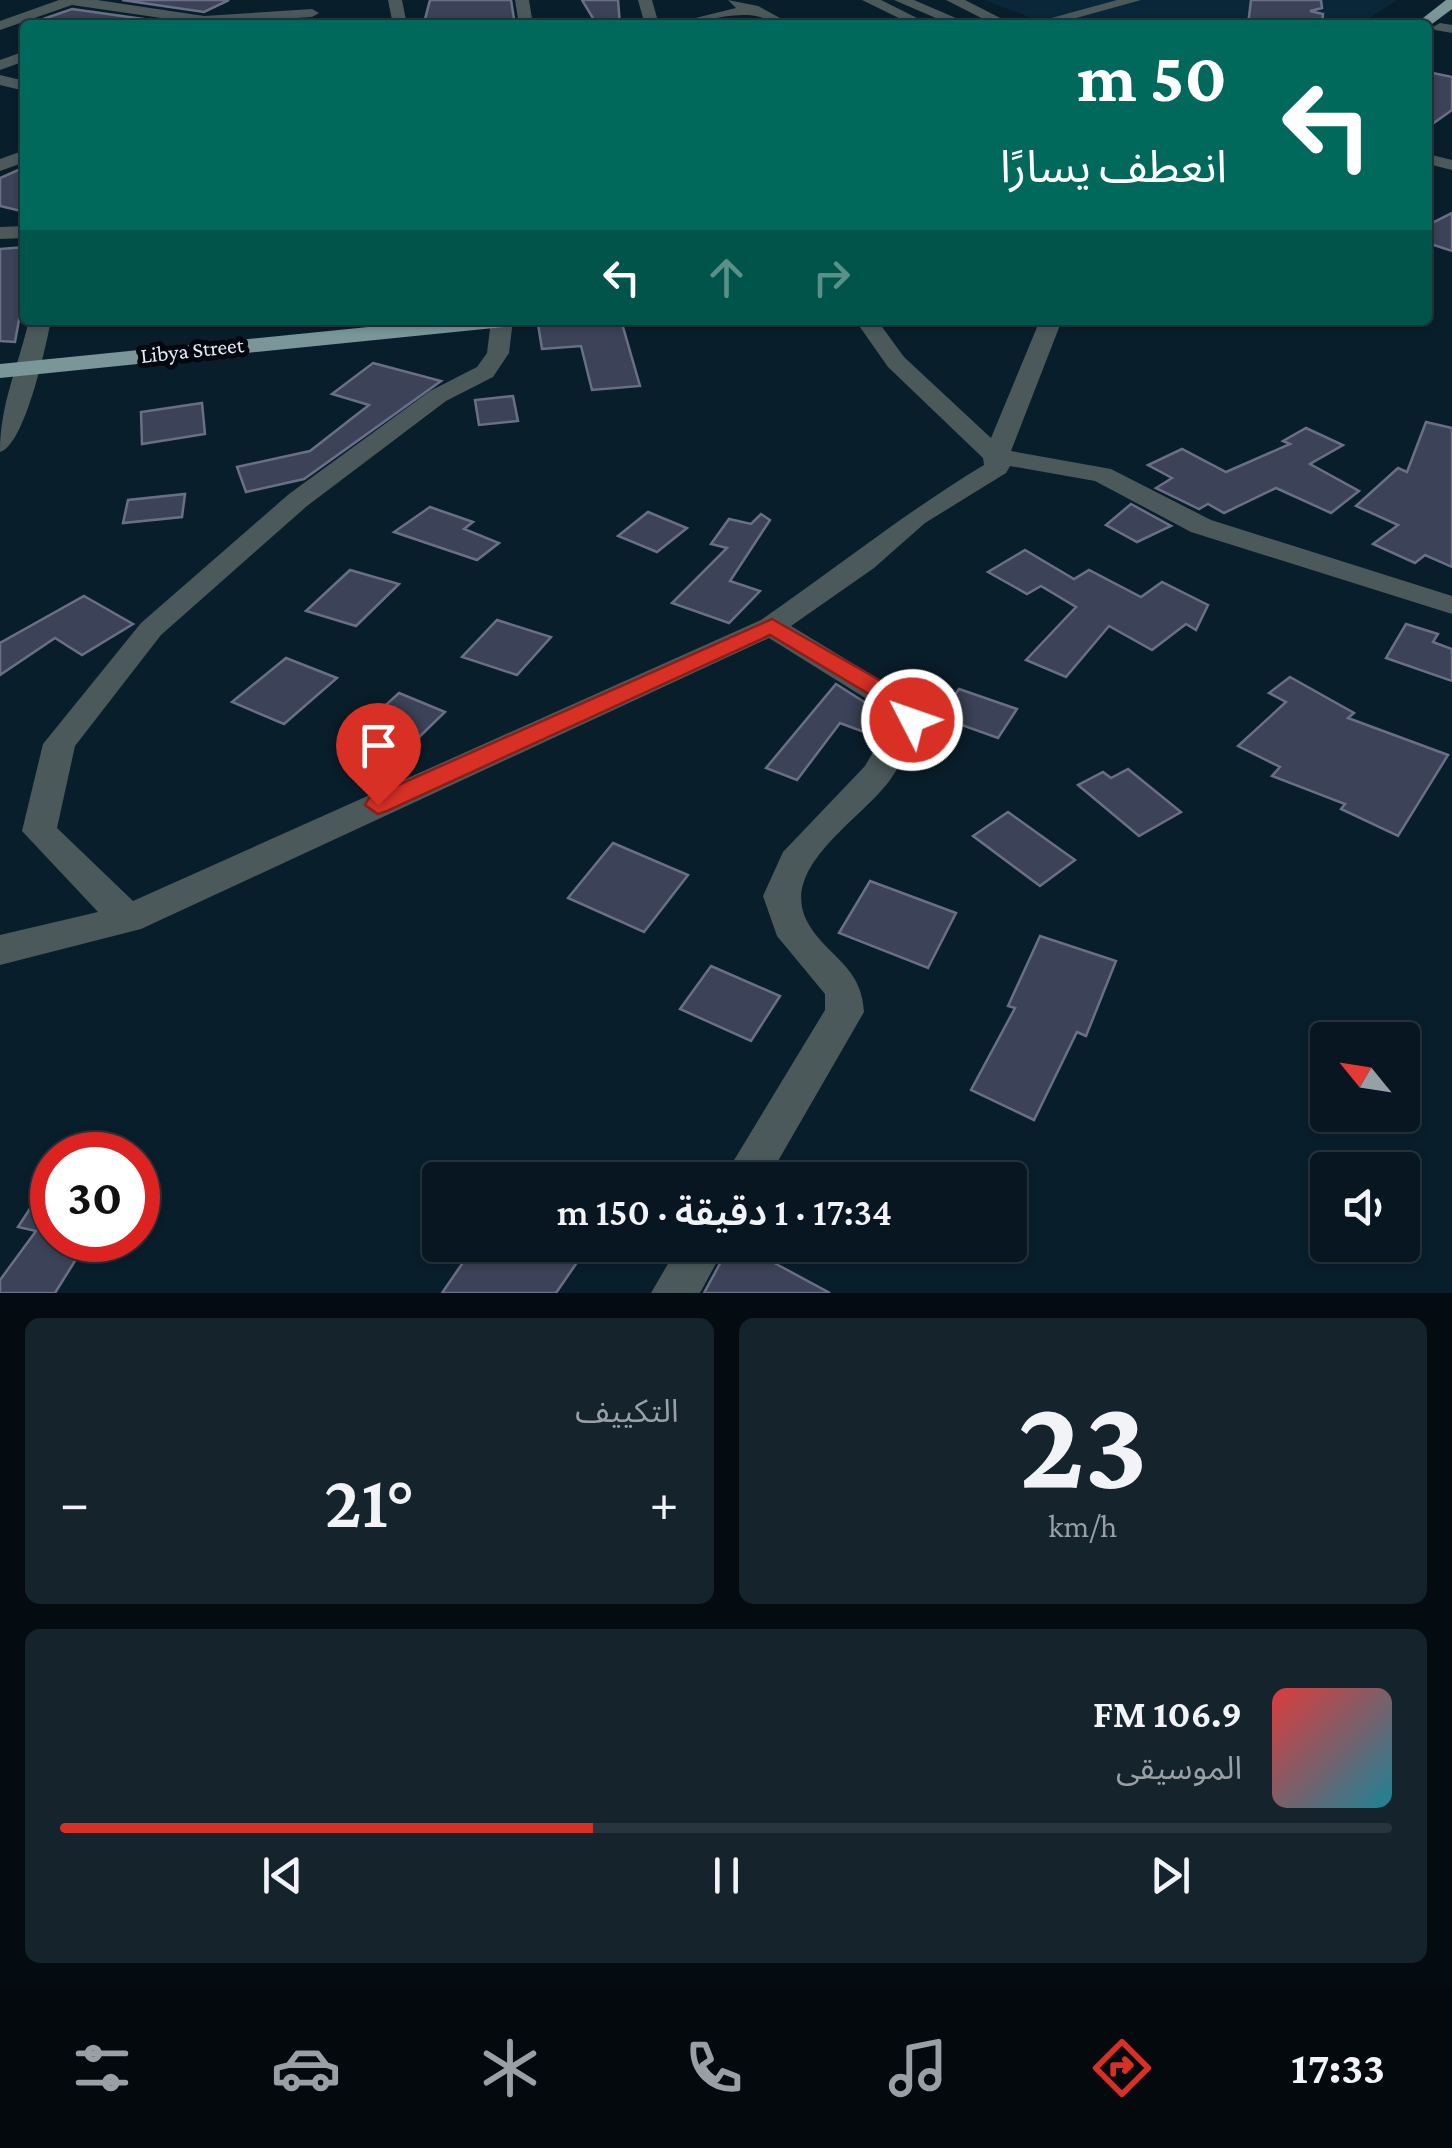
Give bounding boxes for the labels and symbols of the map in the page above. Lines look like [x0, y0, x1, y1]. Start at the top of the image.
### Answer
street label: Libya Street [139, 332, 246, 368]
position arrow [860, 668, 964, 772]
pin [336, 703, 421, 806]
north arrow [1310, 1022, 1420, 1132]
speed limit sign: 30 [30, 1132, 160, 1262]

